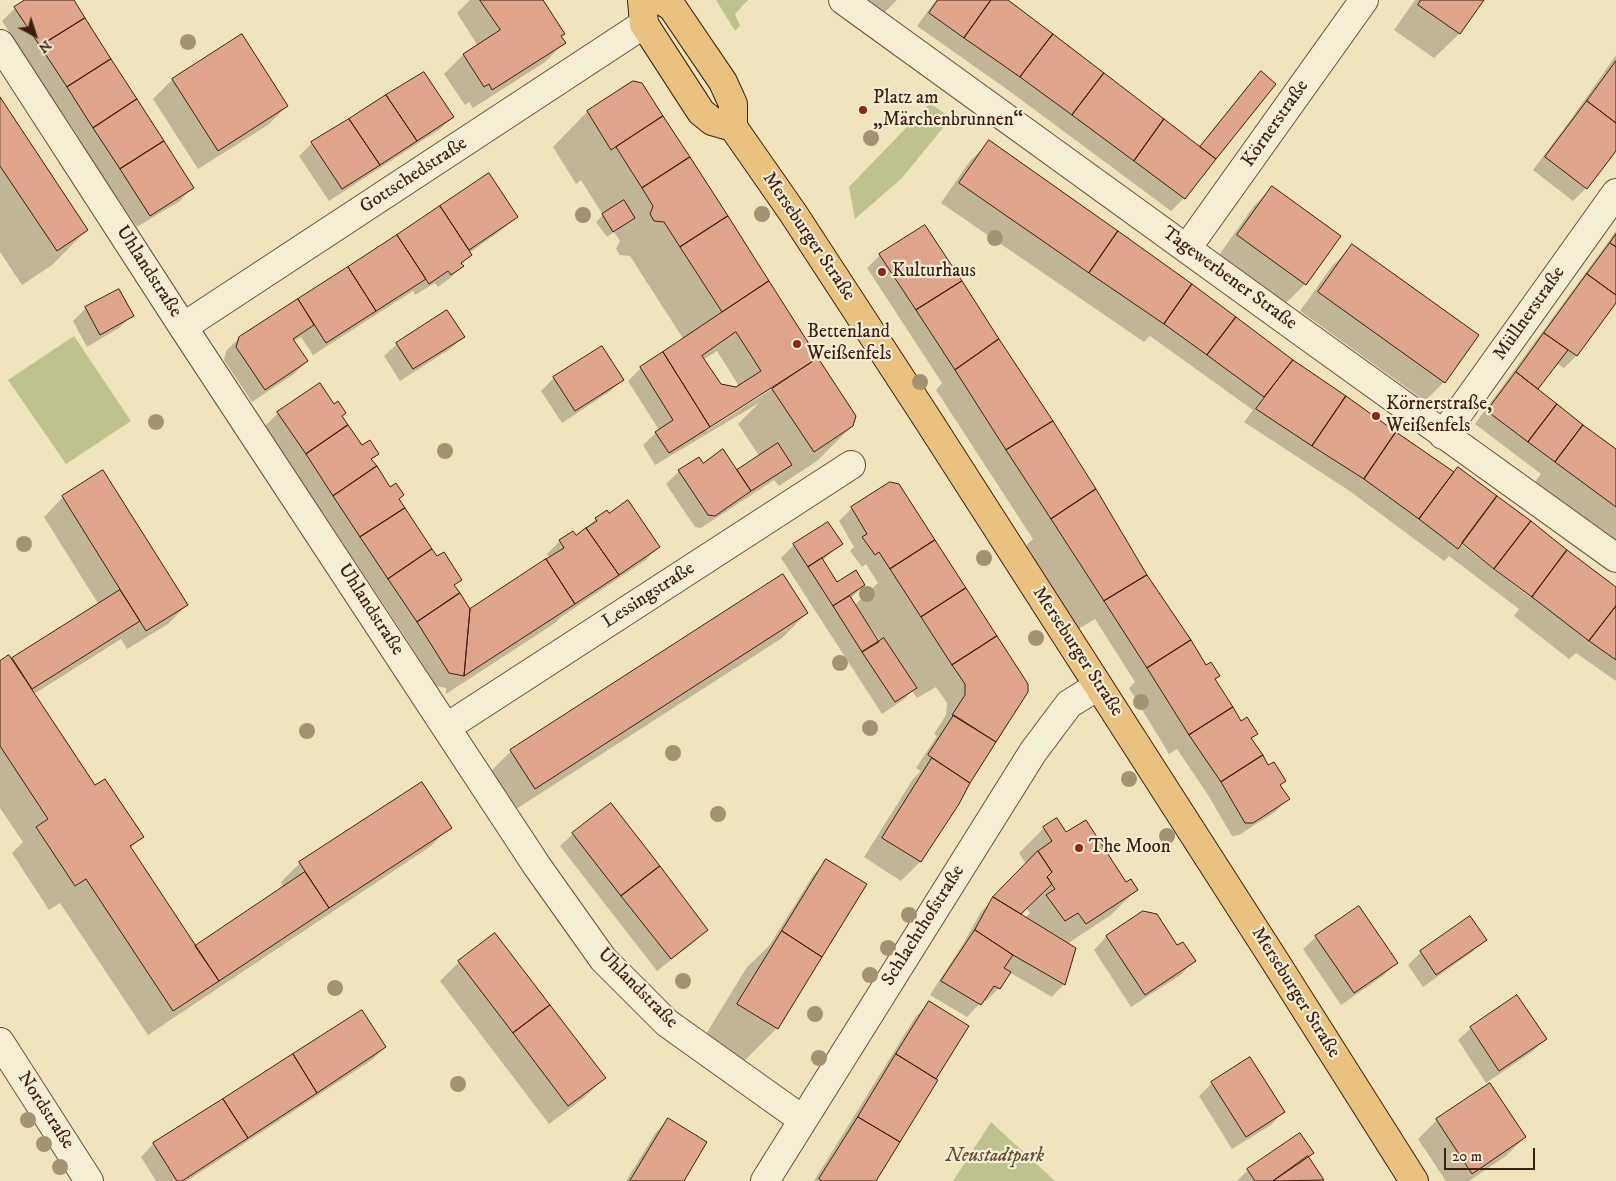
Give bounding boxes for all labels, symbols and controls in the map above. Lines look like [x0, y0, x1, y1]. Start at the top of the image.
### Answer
north arrow [10, 10, 60, 60]
text: N [34, 36, 55, 57]
street label: Körnerstraße [1238, 76, 1314, 172]
place label: Platz am „Märchenbrunnen“ [873, 88, 1023, 132]
marker: Platz am „Märchenbrunnen“ [857, 104, 869, 116]
street label: Gottschedstraße [356, 133, 472, 219]
street label: Merseburger Straße [757, 168, 859, 306]
street label: Uhlandstraße [110, 222, 186, 322]
street label: Tagewerbener Straße [1157, 222, 1301, 336]
place label: Kulturhaus [892, 261, 976, 283]
street label: Müllnerstraße [1489, 263, 1571, 365]
marker: Kulturhaus [876, 266, 888, 278]
place label: Bettenland Weißenfels [807, 322, 891, 366]
marker: Bettenland Weißenfels [791, 338, 803, 350]
place label: Körnerstraße, Weißenfels [1386, 394, 1492, 438]
marker: Körnerstraße, Weißenfels [1370, 410, 1382, 422]
street label: Lessingstraße [599, 558, 699, 634]
street label: Uhlandstraße [332, 560, 408, 660]
street label: Merseburger Straße [1027, 583, 1127, 721]
place label: The Moon [1089, 837, 1171, 859]
marker: The Moon [1073, 842, 1085, 854]
street label: Schlachthofstraße [878, 861, 970, 991]
street label: Merseburger Straße [1246, 923, 1344, 1063]
street label: Uhlandstraße [592, 944, 682, 1034]
street label: Nordstraße [12, 1068, 78, 1154]
scale bar [1446, 1138, 1537, 1170]
park label: Neustadtpark [946, 1146, 1044, 1168]
text: 20 m [1452, 1147, 1482, 1166]

